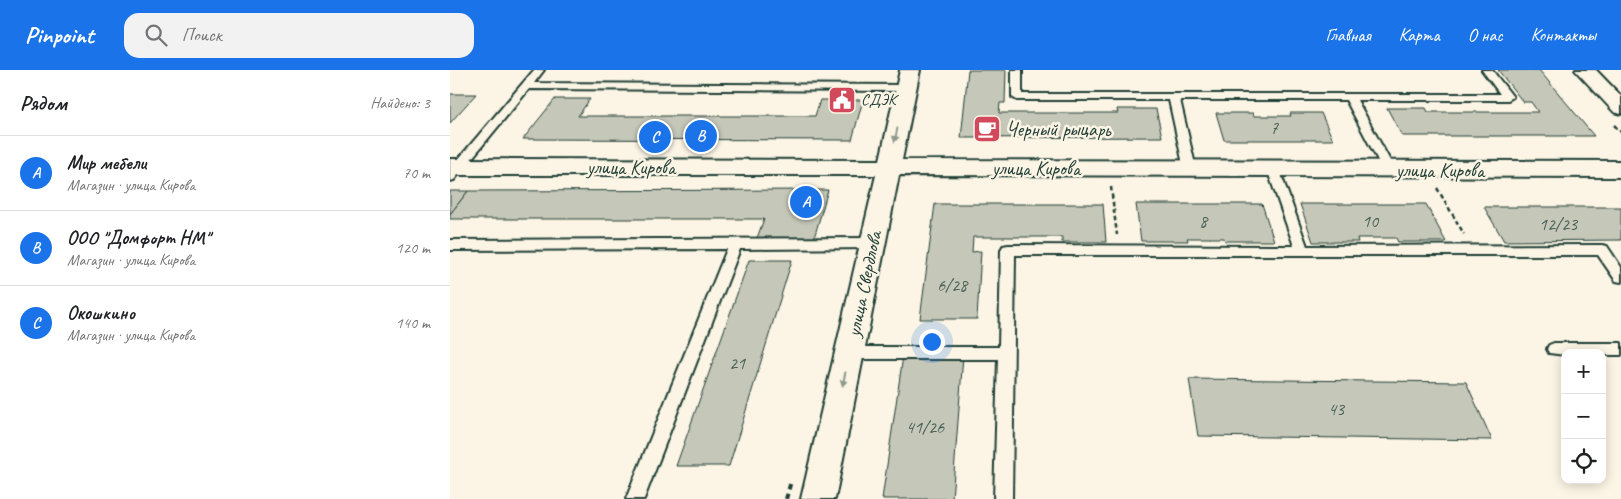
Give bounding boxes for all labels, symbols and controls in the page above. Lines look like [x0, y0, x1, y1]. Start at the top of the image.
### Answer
search box [124, 13, 474, 58]
text: Pinpoint [25, 20, 94, 50]
icon: search [142, 21, 170, 49]
text: Поиск [182, 23, 222, 47]
text: Главная [1326, 24, 1371, 46]
text: Карта [1399, 24, 1440, 46]
text: О нас [1468, 24, 1503, 46]
text: Контакты [1531, 24, 1596, 46]
public building icon: СДЭК [827, 85, 857, 115]
text: Рядом [20, 90, 67, 116]
place label: СДЭК [861, 90, 899, 110]
text: Найдено: 3 [370, 93, 430, 113]
cafe icon: Черный рыцарь [972, 114, 1002, 144]
pin: B [685, 117, 717, 155]
place label: Черный рыцарь [1006, 117, 1112, 142]
house number: 7 [1270, 117, 1279, 139]
pin: C [639, 118, 671, 156]
one-way arrow [892, 127, 900, 142]
text: Мир мебели [67, 151, 146, 175]
street label: улица Кирова [586, 155, 677, 180]
street label: улица Кирова [991, 156, 1082, 181]
street label: улица Кирова [1395, 158, 1486, 183]
text: A [32, 163, 40, 183]
text: 70 m [403, 163, 430, 183]
text: Магазин · улица Кирова [67, 175, 195, 195]
pin: A [790, 183, 822, 221]
house number: 8 [1199, 210, 1209, 232]
house number: 10 [1362, 210, 1380, 232]
house number: 12/23 [1539, 213, 1579, 235]
text: ООО "Домфорт НМ" [67, 226, 210, 250]
street label: улица Свердлова [840, 227, 888, 340]
text: B [32, 238, 40, 258]
text: 120 m [396, 238, 430, 258]
text: Магазин · улица Кирова [67, 250, 195, 270]
house number: 6/28 [937, 274, 969, 296]
text: Окошкино [67, 301, 135, 325]
text: C [32, 313, 40, 333]
text: 140 m [396, 313, 430, 333]
text: Магазин · улица Кирова [67, 325, 195, 345]
your location [919, 329, 945, 355]
map controls [1561, 349, 1606, 484]
button: + [1561, 349, 1606, 394]
house number: 21 [729, 352, 746, 374]
one-way arrow [840, 372, 848, 387]
button: − [1561, 394, 1606, 439]
house number: 43 [1328, 398, 1346, 420]
house number: 41/26 [906, 416, 945, 438]
button: locate [1561, 439, 1606, 484]

